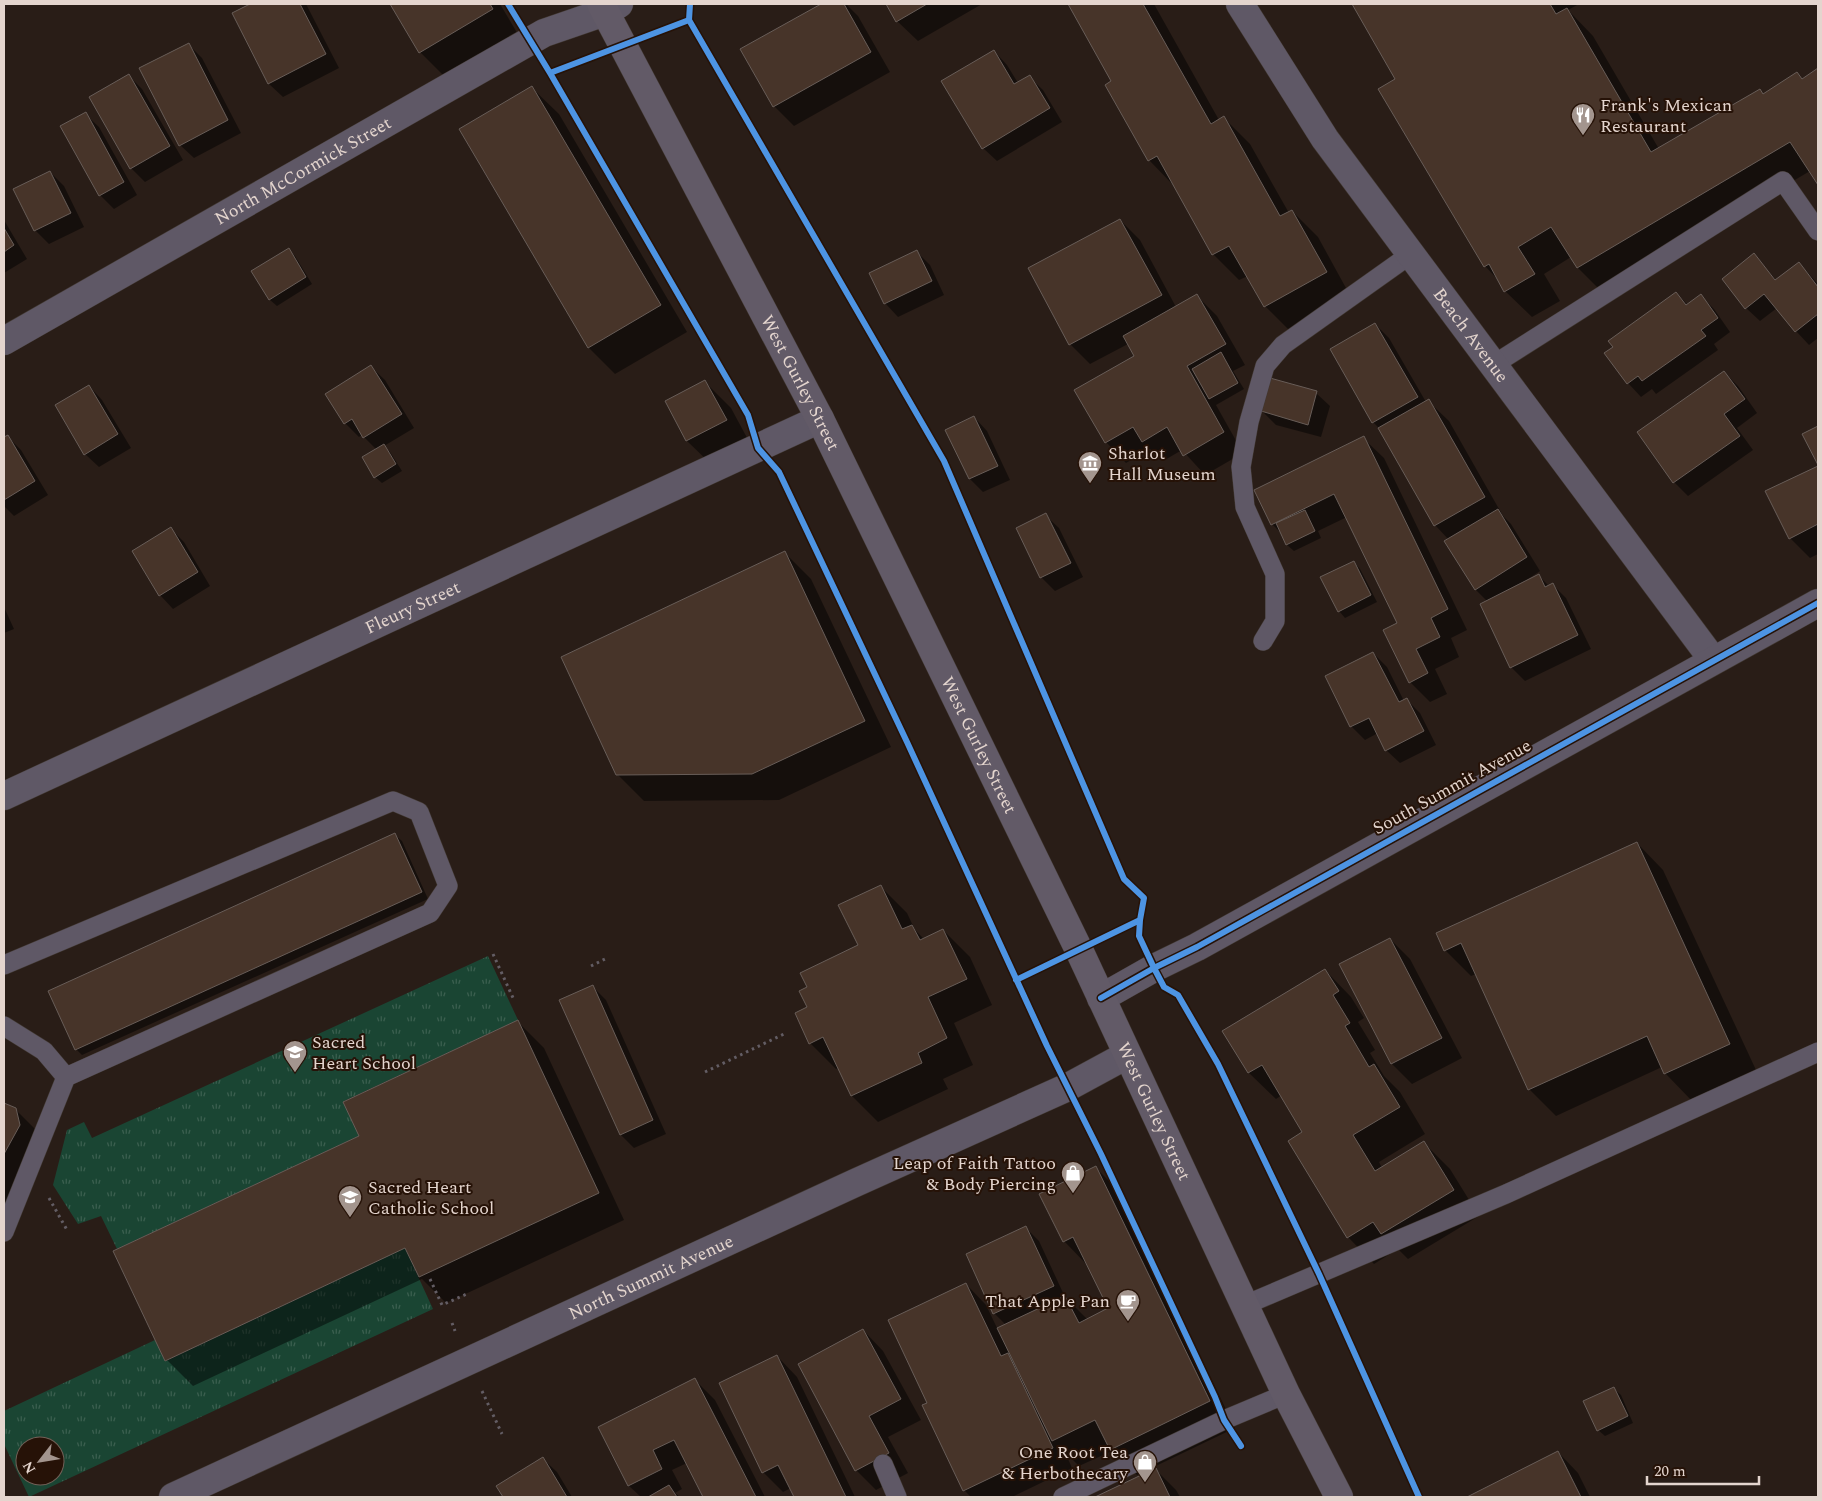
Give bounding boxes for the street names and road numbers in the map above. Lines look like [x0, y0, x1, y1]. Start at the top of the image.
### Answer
street label: North McCormick Street [209, 109, 396, 232]
street label: Beach Avenue [1427, 282, 1516, 388]
street label: West Gurley Street [754, 310, 847, 455]
street label: Fleury Street [360, 574, 465, 641]
street label: West Gurley Street [934, 672, 1024, 818]
street label: South Summit Avenue [1368, 732, 1536, 842]
street label: West Gurley Street [1110, 1038, 1198, 1185]
street label: North Summit Avenue [564, 1227, 738, 1327]

